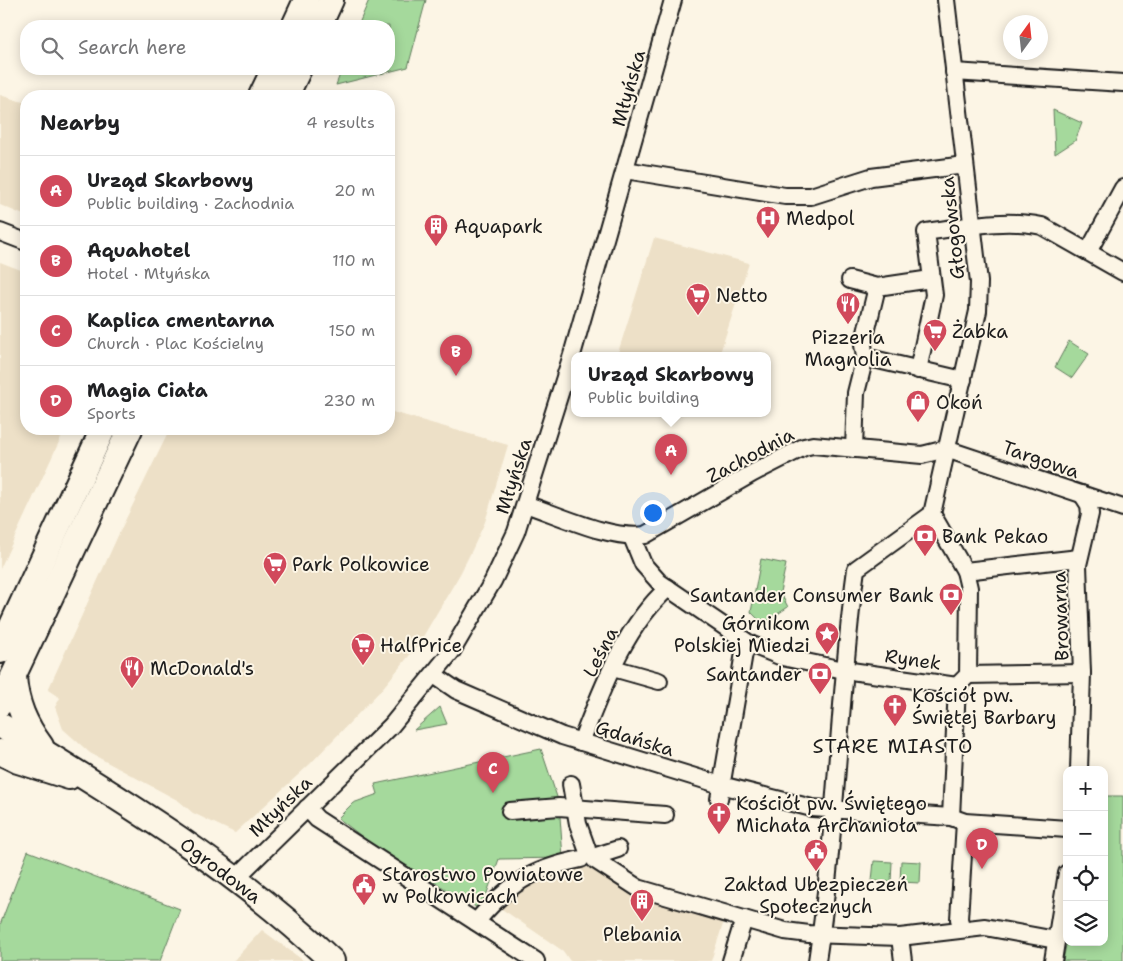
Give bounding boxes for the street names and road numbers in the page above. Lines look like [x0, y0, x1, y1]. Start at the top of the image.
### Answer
street label: Młyńska [606, 47, 651, 129]
street label: Głogowska [935, 175, 970, 281]
street label: Zachodnia [702, 422, 798, 489]
street label: Młyńska [489, 435, 538, 517]
street label: Targowa [999, 435, 1083, 484]
street label: Browarna [1046, 570, 1075, 661]
street label: Leśna [577, 623, 624, 682]
street label: Rynek [883, 643, 943, 676]
street label: Gdańska [592, 715, 677, 762]
street label: Młyńska [243, 770, 317, 843]
street label: Ogrodowa [175, 832, 267, 909]

